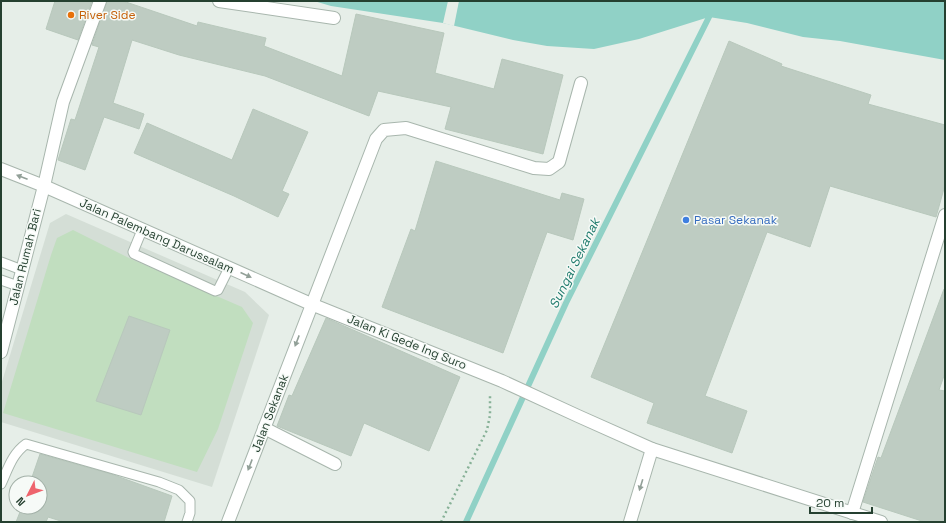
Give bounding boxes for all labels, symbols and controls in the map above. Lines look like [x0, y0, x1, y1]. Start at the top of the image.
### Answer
place label: River Side [79, 7, 136, 23]
marker: River Side [66, 10, 76, 20]
one-way arrow [16, 174, 28, 180]
street label: Jalan Palembang Darussalam [77, 195, 237, 277]
street label: Jalan Rumah Bari [5, 207, 45, 307]
place label: Pasar Sekanak [694, 212, 778, 228]
water label: Sungai Sekanak [545, 213, 605, 311]
marker: Pasar Sekanak [681, 215, 691, 225]
one-way arrow [240, 272, 251, 278]
street label: Jalan Ki Gede Ing Suro [345, 311, 469, 373]
one-way arrow [294, 335, 300, 347]
street label: Jalan Sekanak [248, 371, 292, 454]
one-way arrow [246, 459, 252, 471]
north arrow [8, 475, 48, 515]
one-way arrow [638, 480, 644, 492]
scale bar [810, 489, 872, 515]
text: N [13, 494, 28, 509]
text: 20 m [816, 495, 844, 511]

